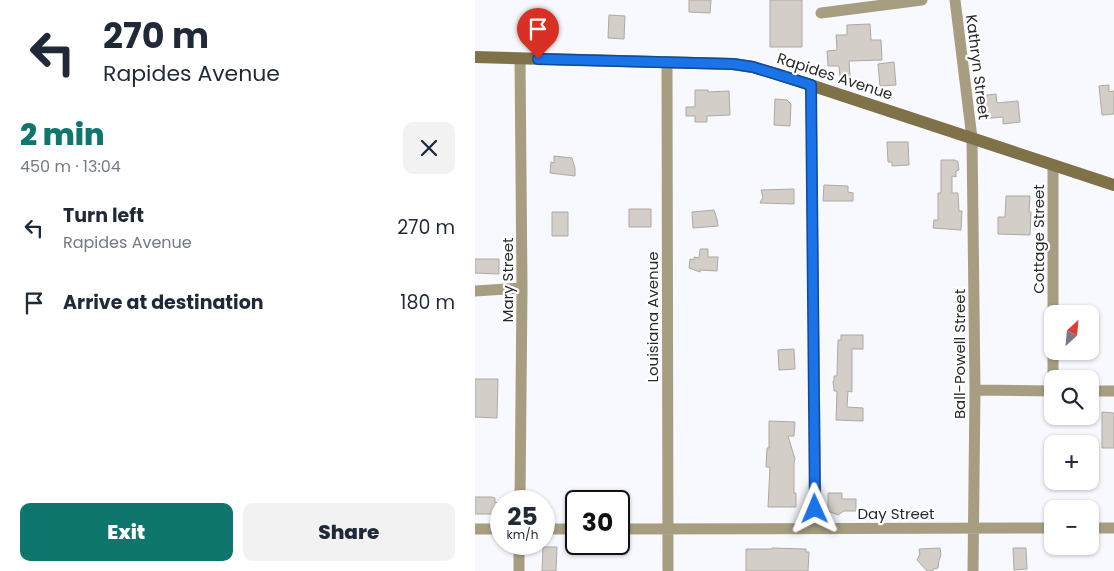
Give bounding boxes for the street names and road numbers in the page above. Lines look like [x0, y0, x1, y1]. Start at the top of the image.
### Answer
street label: Kathryn Street [961, 13, 995, 121]
street label: Rapides Avenue [774, 47, 896, 105]
street label: Cottage Street [1028, 184, 1049, 294]
street label: Mary Street [497, 237, 518, 323]
street label: Louisiana Avenue [642, 251, 663, 383]
street label: Ball-Powell Street [949, 289, 970, 419]
street label: Day Street [857, 503, 935, 524]

